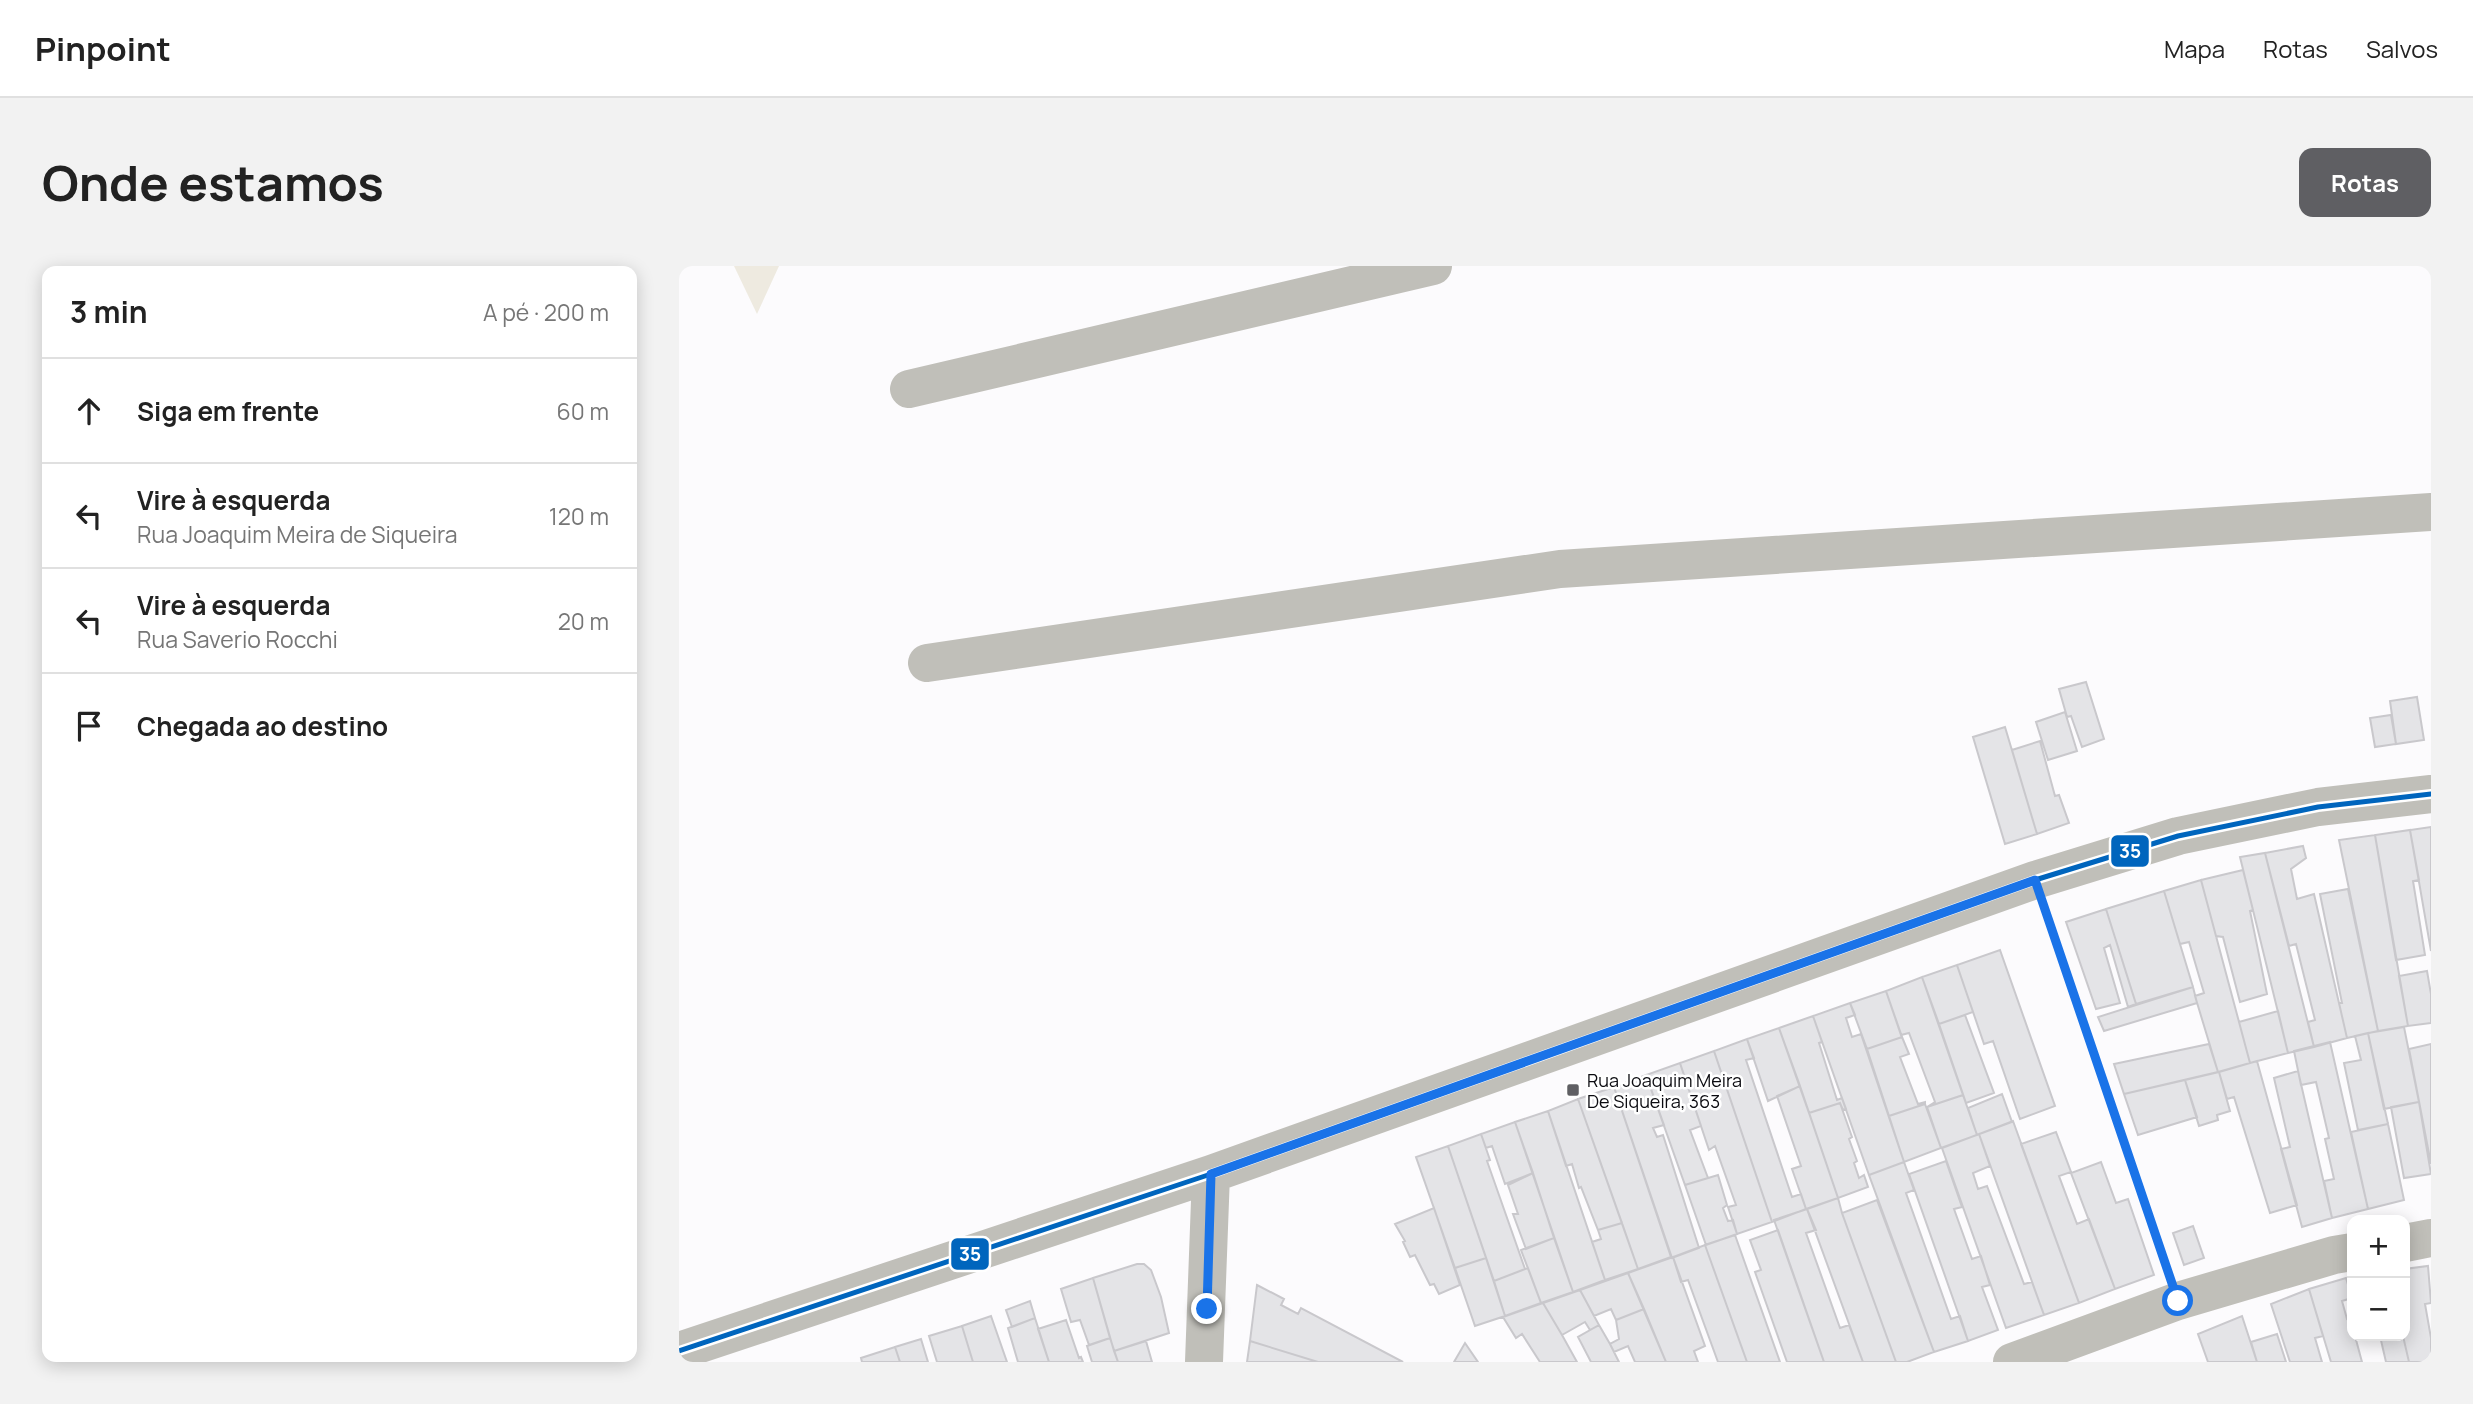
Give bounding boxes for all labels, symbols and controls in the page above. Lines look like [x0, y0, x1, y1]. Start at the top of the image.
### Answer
text: Pinpoint [35, 26, 171, 71]
text: Mapa [2164, 32, 2225, 65]
text: Rotas [2263, 32, 2328, 65]
text: Salvos [2366, 32, 2438, 65]
button: Rotas [2299, 148, 2431, 217]
text: Onde estamos [42, 149, 384, 216]
text: 3 min [70, 291, 148, 332]
text: A pé · 200 m [483, 296, 609, 328]
icon: ahead [70, 392, 108, 430]
text: Siga em frente [137, 393, 319, 429]
text: 60 m [557, 395, 609, 427]
text: Vire à esquerda [137, 482, 330, 518]
icon: left [70, 497, 108, 535]
text: 120 m [549, 500, 609, 532]
text: Rua Joaquim Meira de Siqueira [137, 518, 458, 550]
text: Vire à esquerda [137, 587, 330, 623]
icon: left [70, 602, 108, 640]
text: 20 m [558, 605, 609, 637]
text: Rua Saverio Rocchi [137, 623, 338, 655]
icon: arrive [70, 707, 108, 745]
text: Chegada ao destino [137, 708, 388, 744]
line badge: 35 [2110, 834, 2150, 868]
text: 35 [2119, 838, 2141, 864]
place label: Rua Joaquim Meira De Siqueira, 363 [1587, 1068, 1742, 1113]
marker: Rua Joaquim Meira De Siqueira, 363 [1565, 1082, 1581, 1098]
map controls [2347, 1215, 2410, 1341]
button: + [2347, 1215, 2410, 1278]
line badge: 35 [950, 1237, 990, 1271]
text: 35 [959, 1241, 981, 1267]
button: − [2347, 1278, 2410, 1341]
route start [2162, 1285, 2193, 1316]
route end [1191, 1293, 1222, 1324]

